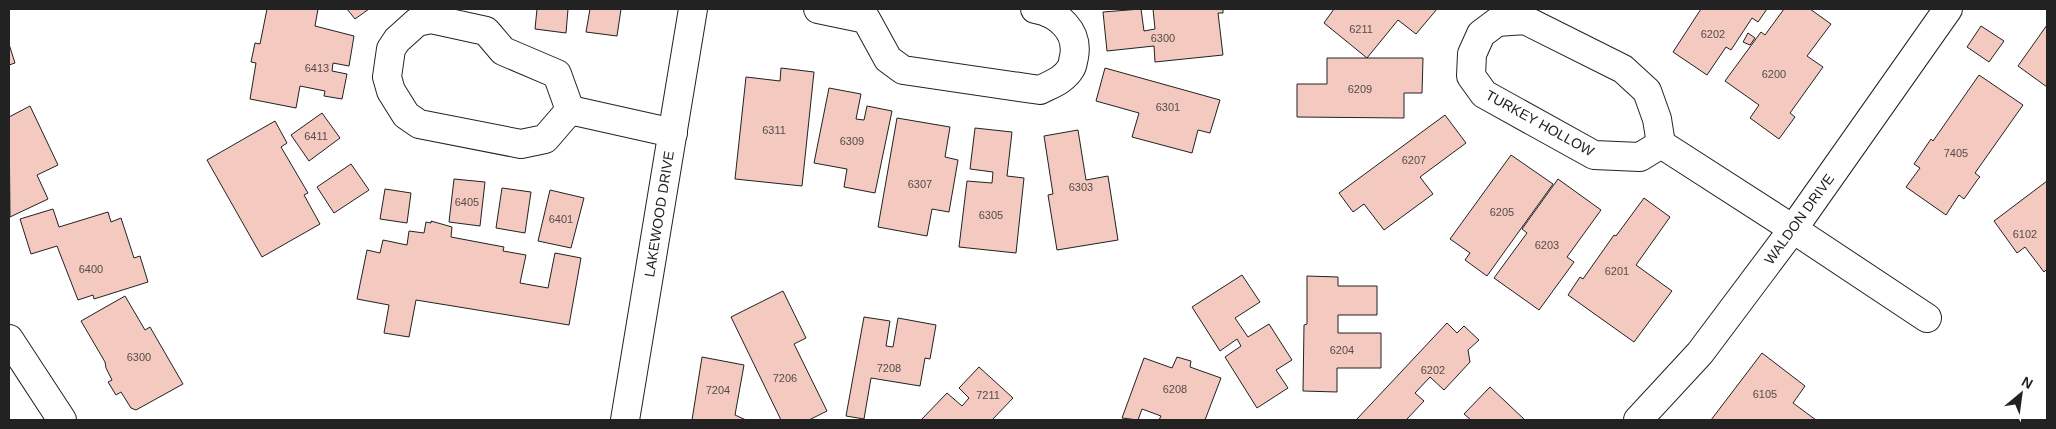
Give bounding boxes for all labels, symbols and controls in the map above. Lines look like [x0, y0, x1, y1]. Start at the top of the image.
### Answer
house number: 6211 [1349, 23, 1373, 35]
house number: 6202 [1701, 28, 1725, 40]
house number: 6300 [1151, 32, 1175, 44]
house number: 6413 [305, 62, 329, 74]
house number: 6200 [1762, 68, 1786, 80]
house number: 6209 [1348, 83, 1372, 95]
street label: TURKEY HOLLOW [1483, 87, 1598, 160]
house number: 6301 [1156, 101, 1180, 113]
house number: 6311 [762, 124, 786, 136]
house number: 6411 [304, 130, 328, 142]
house number: 6309 [840, 135, 864, 147]
house number: 7405 [1944, 147, 1968, 159]
street label: LAKEWOOD DRIVE [641, 150, 677, 278]
house number: 6207 [1402, 154, 1426, 166]
street label: WALDON DRIVE [1761, 171, 1837, 267]
house number: 6307 [908, 178, 932, 190]
house number: 6303 [1069, 181, 1093, 193]
house number: 6405 [455, 196, 479, 208]
house number: 6205 [1490, 206, 1514, 218]
house number: 6305 [979, 209, 1003, 221]
house number: 6401 [549, 213, 573, 225]
house number: 6102 [2013, 228, 2037, 240]
house number: 6203 [1535, 239, 1559, 251]
house number: 6400 [79, 263, 103, 275]
house number: 6201 [1605, 265, 1629, 277]
house number: 6204 [1330, 344, 1354, 356]
house number: 6300 [127, 351, 151, 363]
house number: 7208 [877, 362, 901, 374]
house number: 6202 [1421, 364, 1445, 376]
north arrow [1996, 369, 2046, 419]
house number: 7206 [773, 372, 797, 384]
text: N [2019, 373, 2036, 392]
house number: 6208 [1163, 383, 1187, 395]
house number: 7204 [706, 384, 730, 396]
house number: 6105 [1753, 388, 1777, 400]
house number: 7211 [976, 389, 1000, 401]

